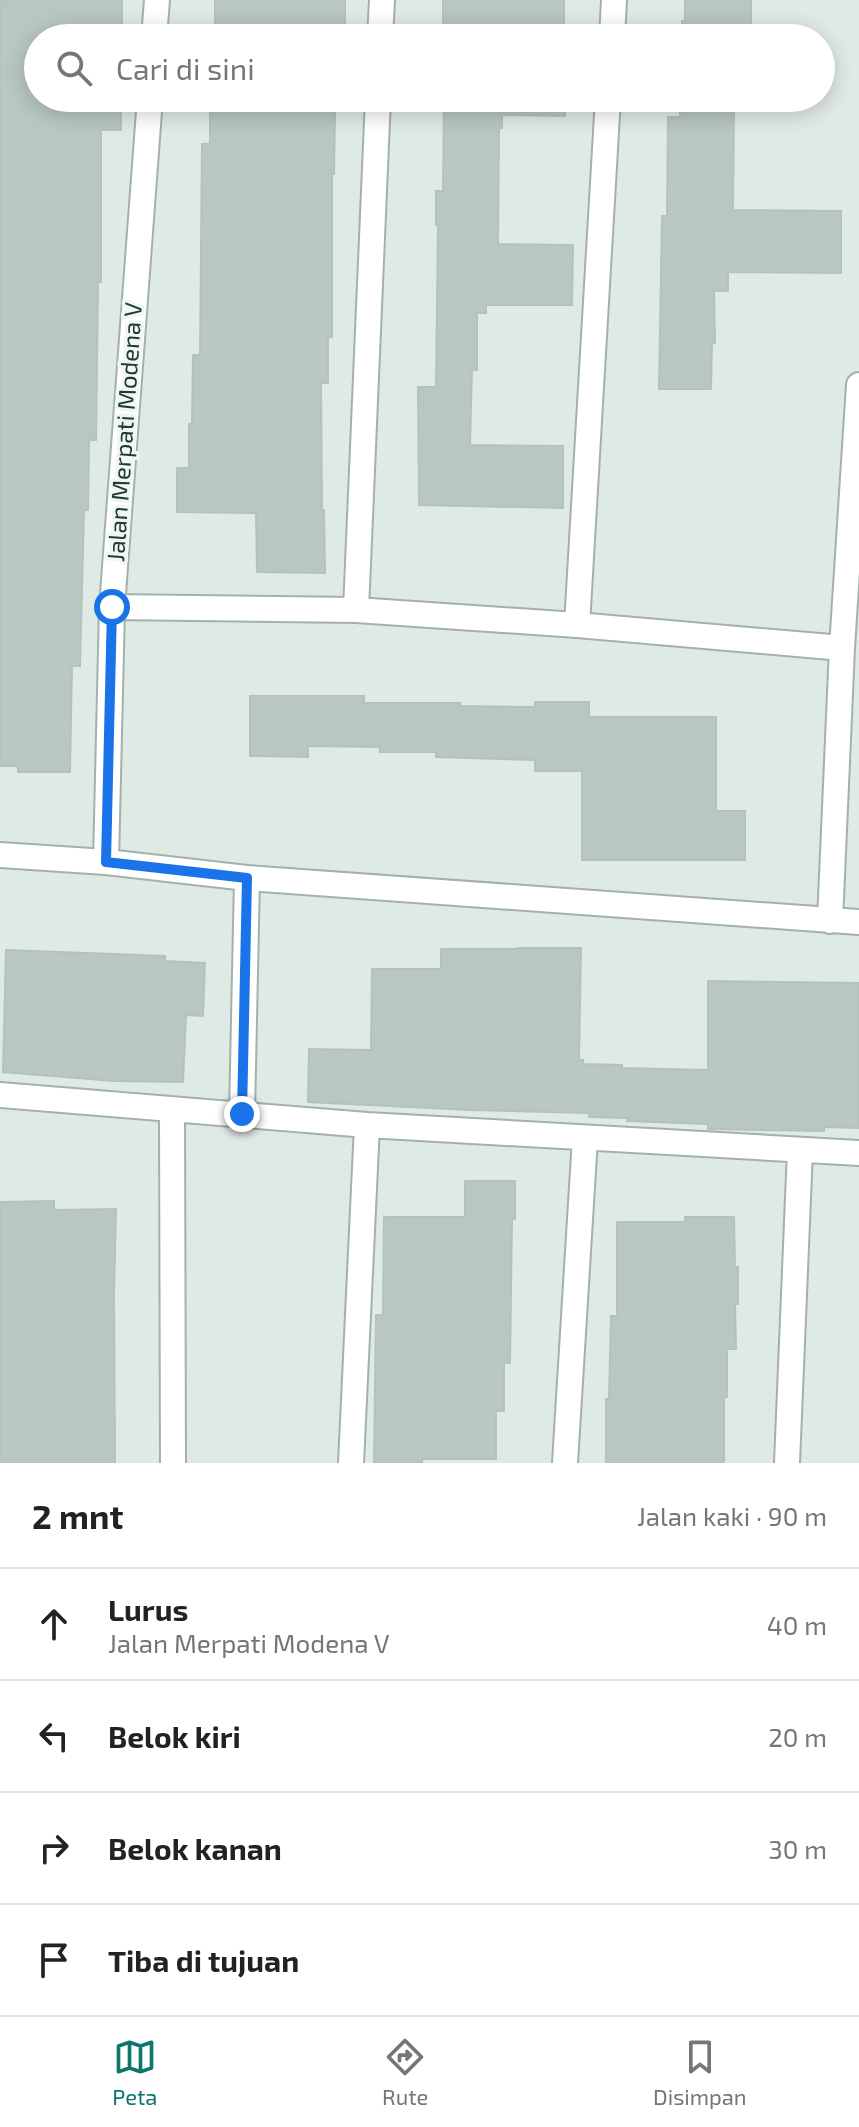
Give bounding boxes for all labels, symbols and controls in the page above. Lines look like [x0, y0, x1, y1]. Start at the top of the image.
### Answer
search box [24, 24, 835, 112]
icon: search [52, 46, 96, 90]
text: Cari di sini [116, 50, 255, 86]
street label: Jalan Merpati Modena V [100, 301, 147, 563]
route start [94, 589, 130, 625]
route end [224, 1096, 260, 1132]
text: 2 mnt [32, 1495, 123, 1536]
text: Jalan kaki · 90 m [637, 1500, 827, 1531]
text: Lurus [108, 1591, 188, 1627]
icon: ahead [32, 1602, 76, 1646]
text: 40 m [767, 1609, 827, 1640]
text: Jalan Merpati Modena V [108, 1627, 390, 1658]
icon: left [32, 1714, 76, 1758]
text: Belok kiri [108, 1718, 241, 1754]
text: 20 m [768, 1721, 827, 1752]
icon: right [32, 1826, 76, 1870]
text: Belok kanan [108, 1830, 282, 1866]
text: 30 m [768, 1833, 827, 1864]
icon: arrive [32, 1938, 76, 1982]
text: Tiba di tujuan [108, 1942, 299, 1978]
tab: Peta [112, 2035, 157, 2109]
tab: Rute [382, 2035, 428, 2109]
tab: Disimpan [653, 2035, 747, 2109]

